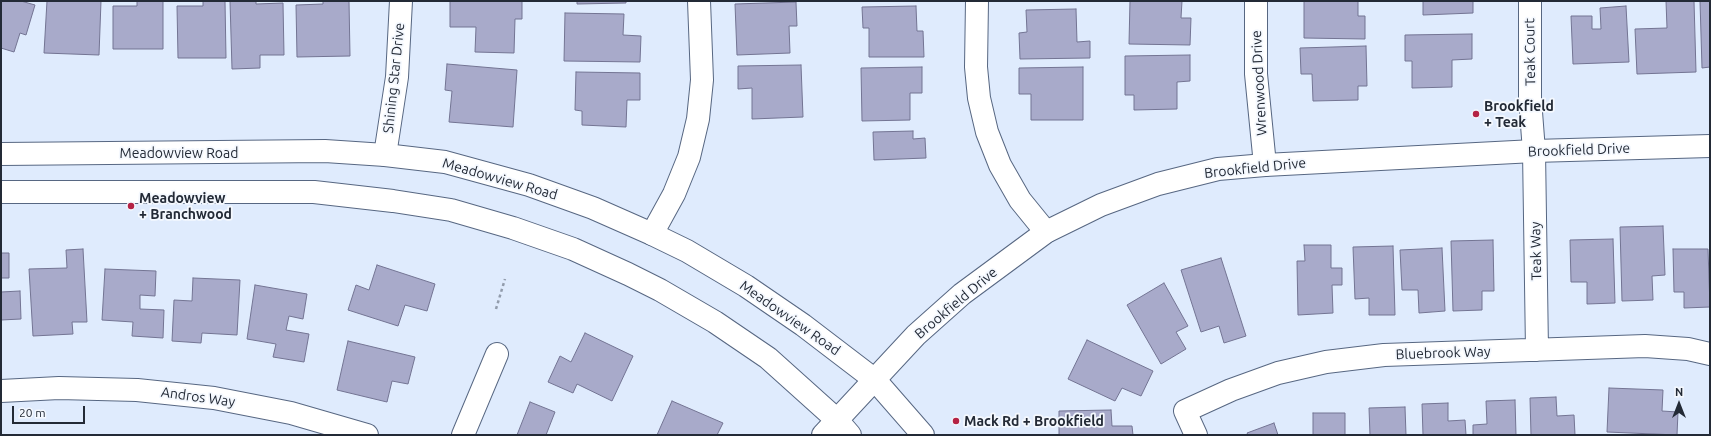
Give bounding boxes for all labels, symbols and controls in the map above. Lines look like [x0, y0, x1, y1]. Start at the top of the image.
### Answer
street label: Teak Court [1521, 18, 1539, 86]
street label: Shining Star Drive [380, 22, 408, 134]
street label: Wrenwood Drive [1248, 30, 1270, 136]
place label: Brookfield + Teak [1484, 98, 1554, 130]
marker: Brookfield + Teak [1471, 109, 1481, 119]
street label: Brookfield Drive [1528, 140, 1630, 160]
street label: Meadowview Road [120, 145, 238, 161]
street label: Brookfield Drive [1203, 154, 1307, 182]
street label: Meadowview Road [441, 155, 559, 203]
place label: Meadowview + Branchwood [139, 190, 232, 222]
marker: Meadowview + Branchwood [126, 201, 136, 211]
street label: Teak Way [1527, 221, 1545, 281]
street label: Brookfield Drive [911, 264, 1001, 342]
street label: Meadowview Road [736, 277, 844, 359]
street label: Bluebrook Way [1395, 343, 1491, 363]
street label: Andros Way [160, 383, 236, 411]
north arrow [1659, 384, 1699, 424]
text: N [1675, 386, 1683, 398]
scale bar [14, 398, 87, 424]
text: 20 m [19, 406, 46, 419]
place label: Mack Rd + Brookfield [964, 413, 1104, 429]
marker: Mack Rd + Brookfield [951, 416, 961, 426]

